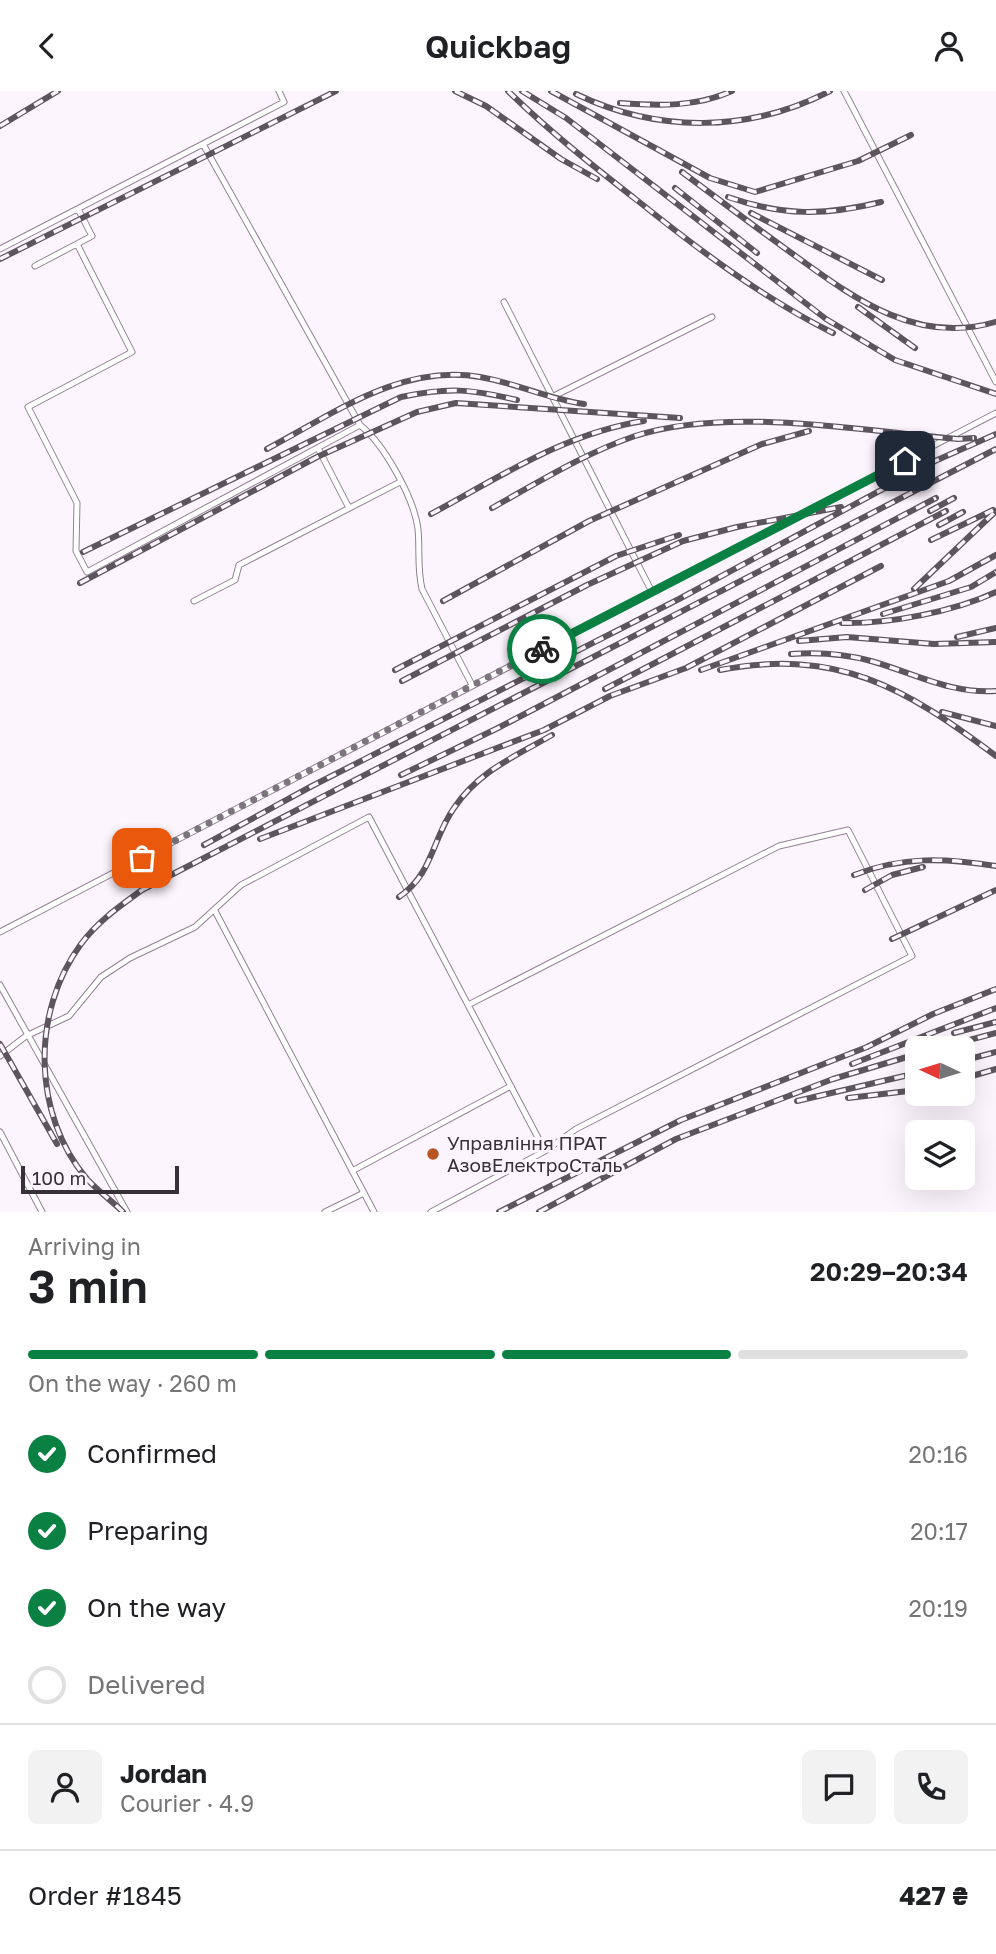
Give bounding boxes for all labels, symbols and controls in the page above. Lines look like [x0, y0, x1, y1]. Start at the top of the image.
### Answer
icon: back [28, 27, 66, 65]
text: Quickbag [425, 27, 571, 65]
icon: person [930, 27, 968, 65]
pin [875, 431, 935, 491]
icon: home [886, 442, 924, 480]
courier [507, 614, 577, 684]
icon: bike [523, 630, 561, 668]
pin [112, 828, 172, 888]
icon: bag [123, 839, 161, 877]
north arrow [905, 1036, 975, 1106]
map controls [905, 1036, 975, 1190]
button: layers [905, 1120, 975, 1190]
place label: Управління ПРАТ АзовЕлектроСталь [447, 1131, 623, 1176]
marker: Управління ПРАТ АзовЕлектроСталь [425, 1146, 441, 1162]
scale bar [21, 1163, 178, 1195]
text: 100 m [32, 1166, 86, 1189]
text: Arriving in [28, 1232, 141, 1260]
text: 20:29–20:34 [810, 1256, 968, 1287]
text: 3 min [28, 1258, 148, 1313]
text: On the way · 260 m [28, 1369, 237, 1397]
icon: check [28, 1435, 66, 1473]
text: Confirmed [87, 1438, 217, 1469]
text: 20:16 [908, 1440, 968, 1468]
icon: check [28, 1512, 66, 1550]
text: Preparing [87, 1515, 209, 1546]
text: 20:17 [910, 1517, 968, 1545]
icon: check [28, 1589, 66, 1627]
text: On the way [87, 1592, 226, 1623]
text: 20:19 [908, 1594, 968, 1622]
text: Delivered [87, 1669, 206, 1700]
button: person [28, 1750, 102, 1824]
button: chat [802, 1750, 876, 1824]
button: phone [894, 1750, 968, 1824]
text: Jordan [120, 1758, 207, 1789]
text: Courier · 4.9 [120, 1789, 254, 1817]
text: Order #1845 [28, 1880, 182, 1911]
text: 427 ₴ [899, 1880, 968, 1911]

